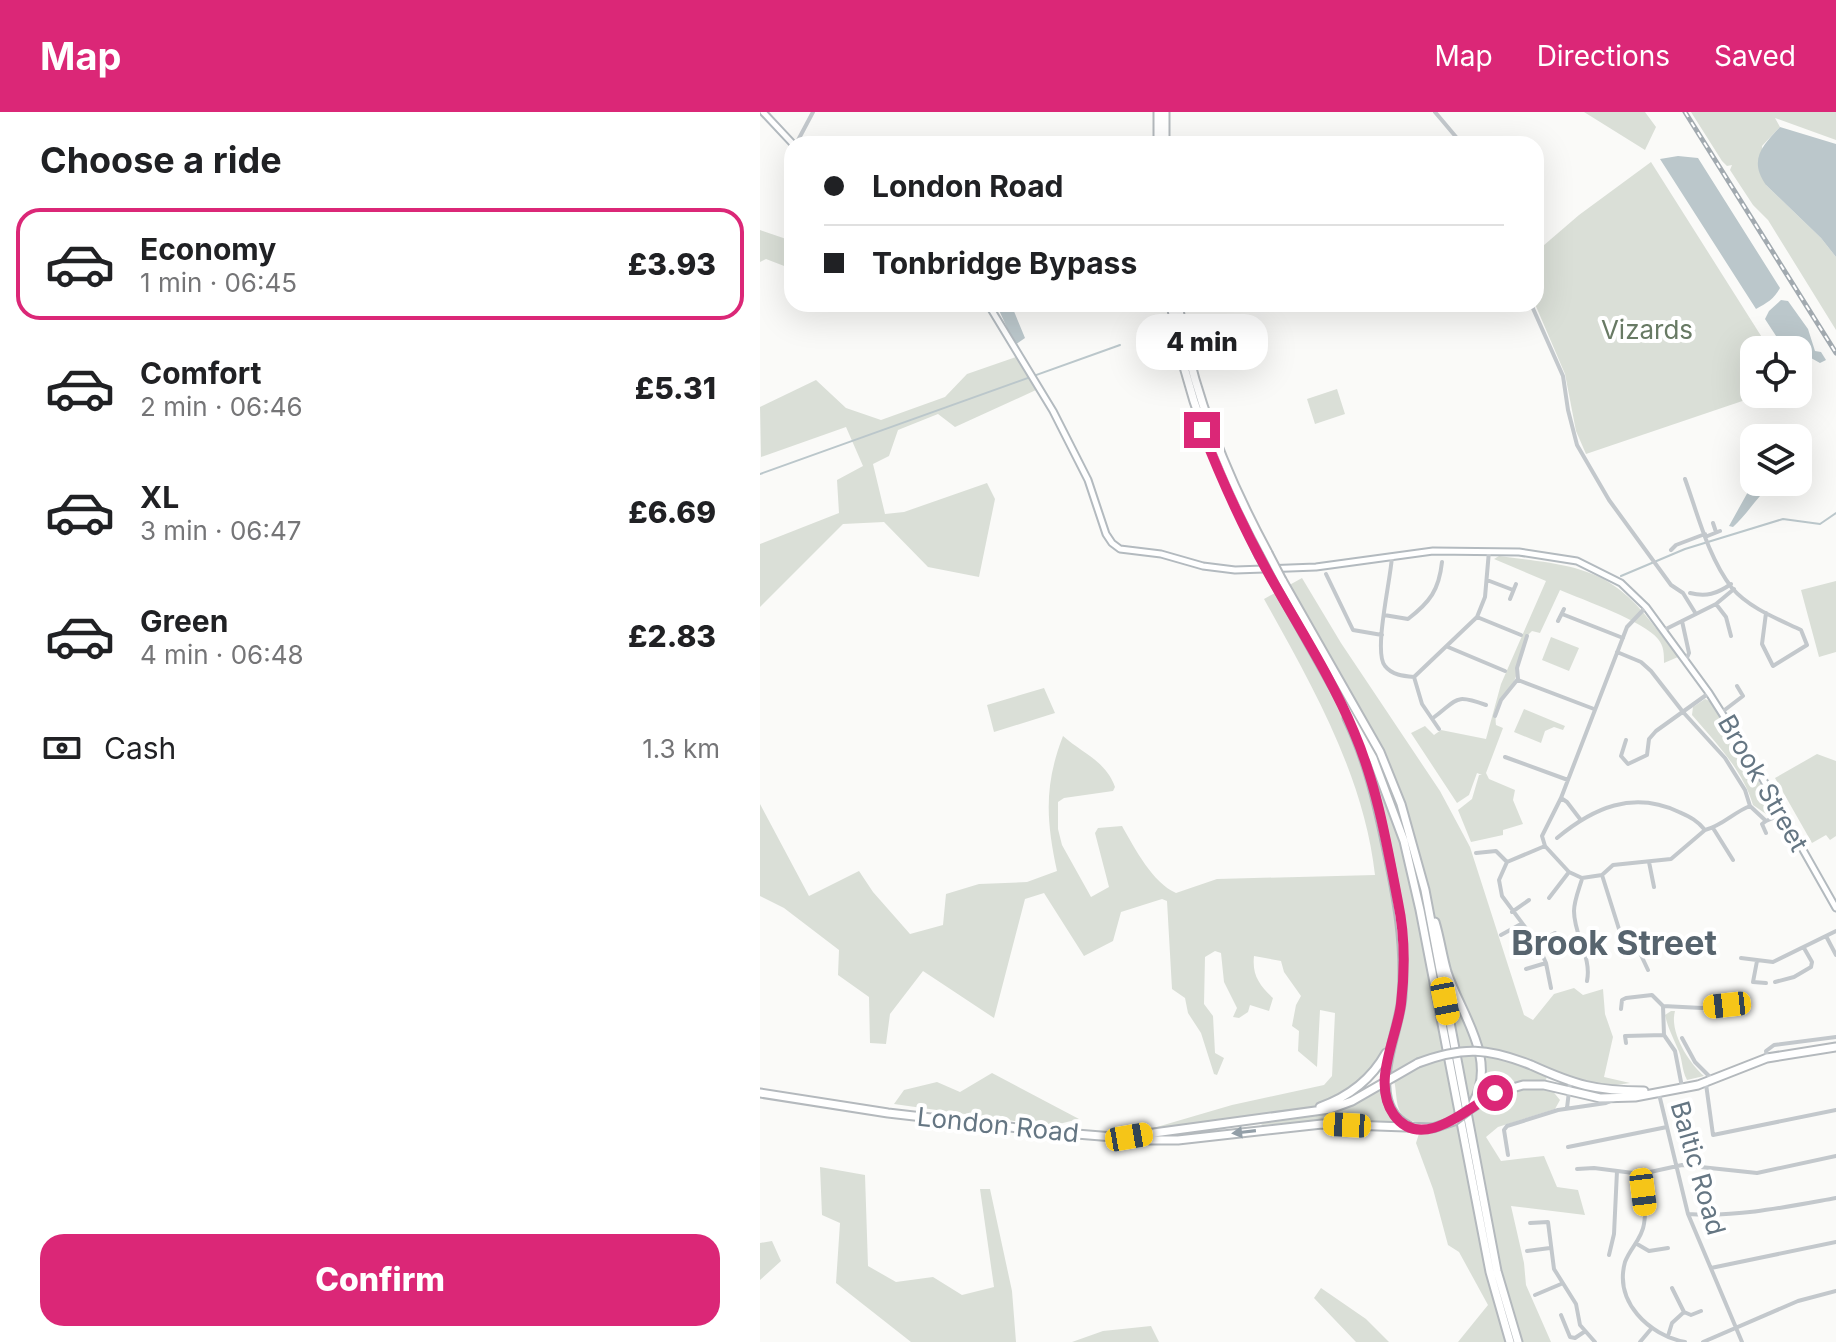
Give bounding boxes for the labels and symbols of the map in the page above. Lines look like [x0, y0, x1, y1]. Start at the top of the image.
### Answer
callout: 4 min [1136, 314, 1268, 370]
park label: Vizards [1601, 314, 1693, 345]
route end [1184, 412, 1220, 448]
street label: Brook Street [1712, 709, 1815, 857]
district label: Brook Street [1511, 922, 1717, 963]
car [1429, 975, 1461, 1027]
car [1702, 991, 1752, 1019]
route start [1477, 1075, 1513, 1111]
street label: Baltic Road [1665, 1097, 1732, 1238]
street label: London Road [916, 1101, 1081, 1148]
car [1322, 1112, 1372, 1138]
car [1103, 1121, 1155, 1153]
one-way arrow [1232, 1126, 1257, 1139]
car [1628, 1167, 1658, 1217]

